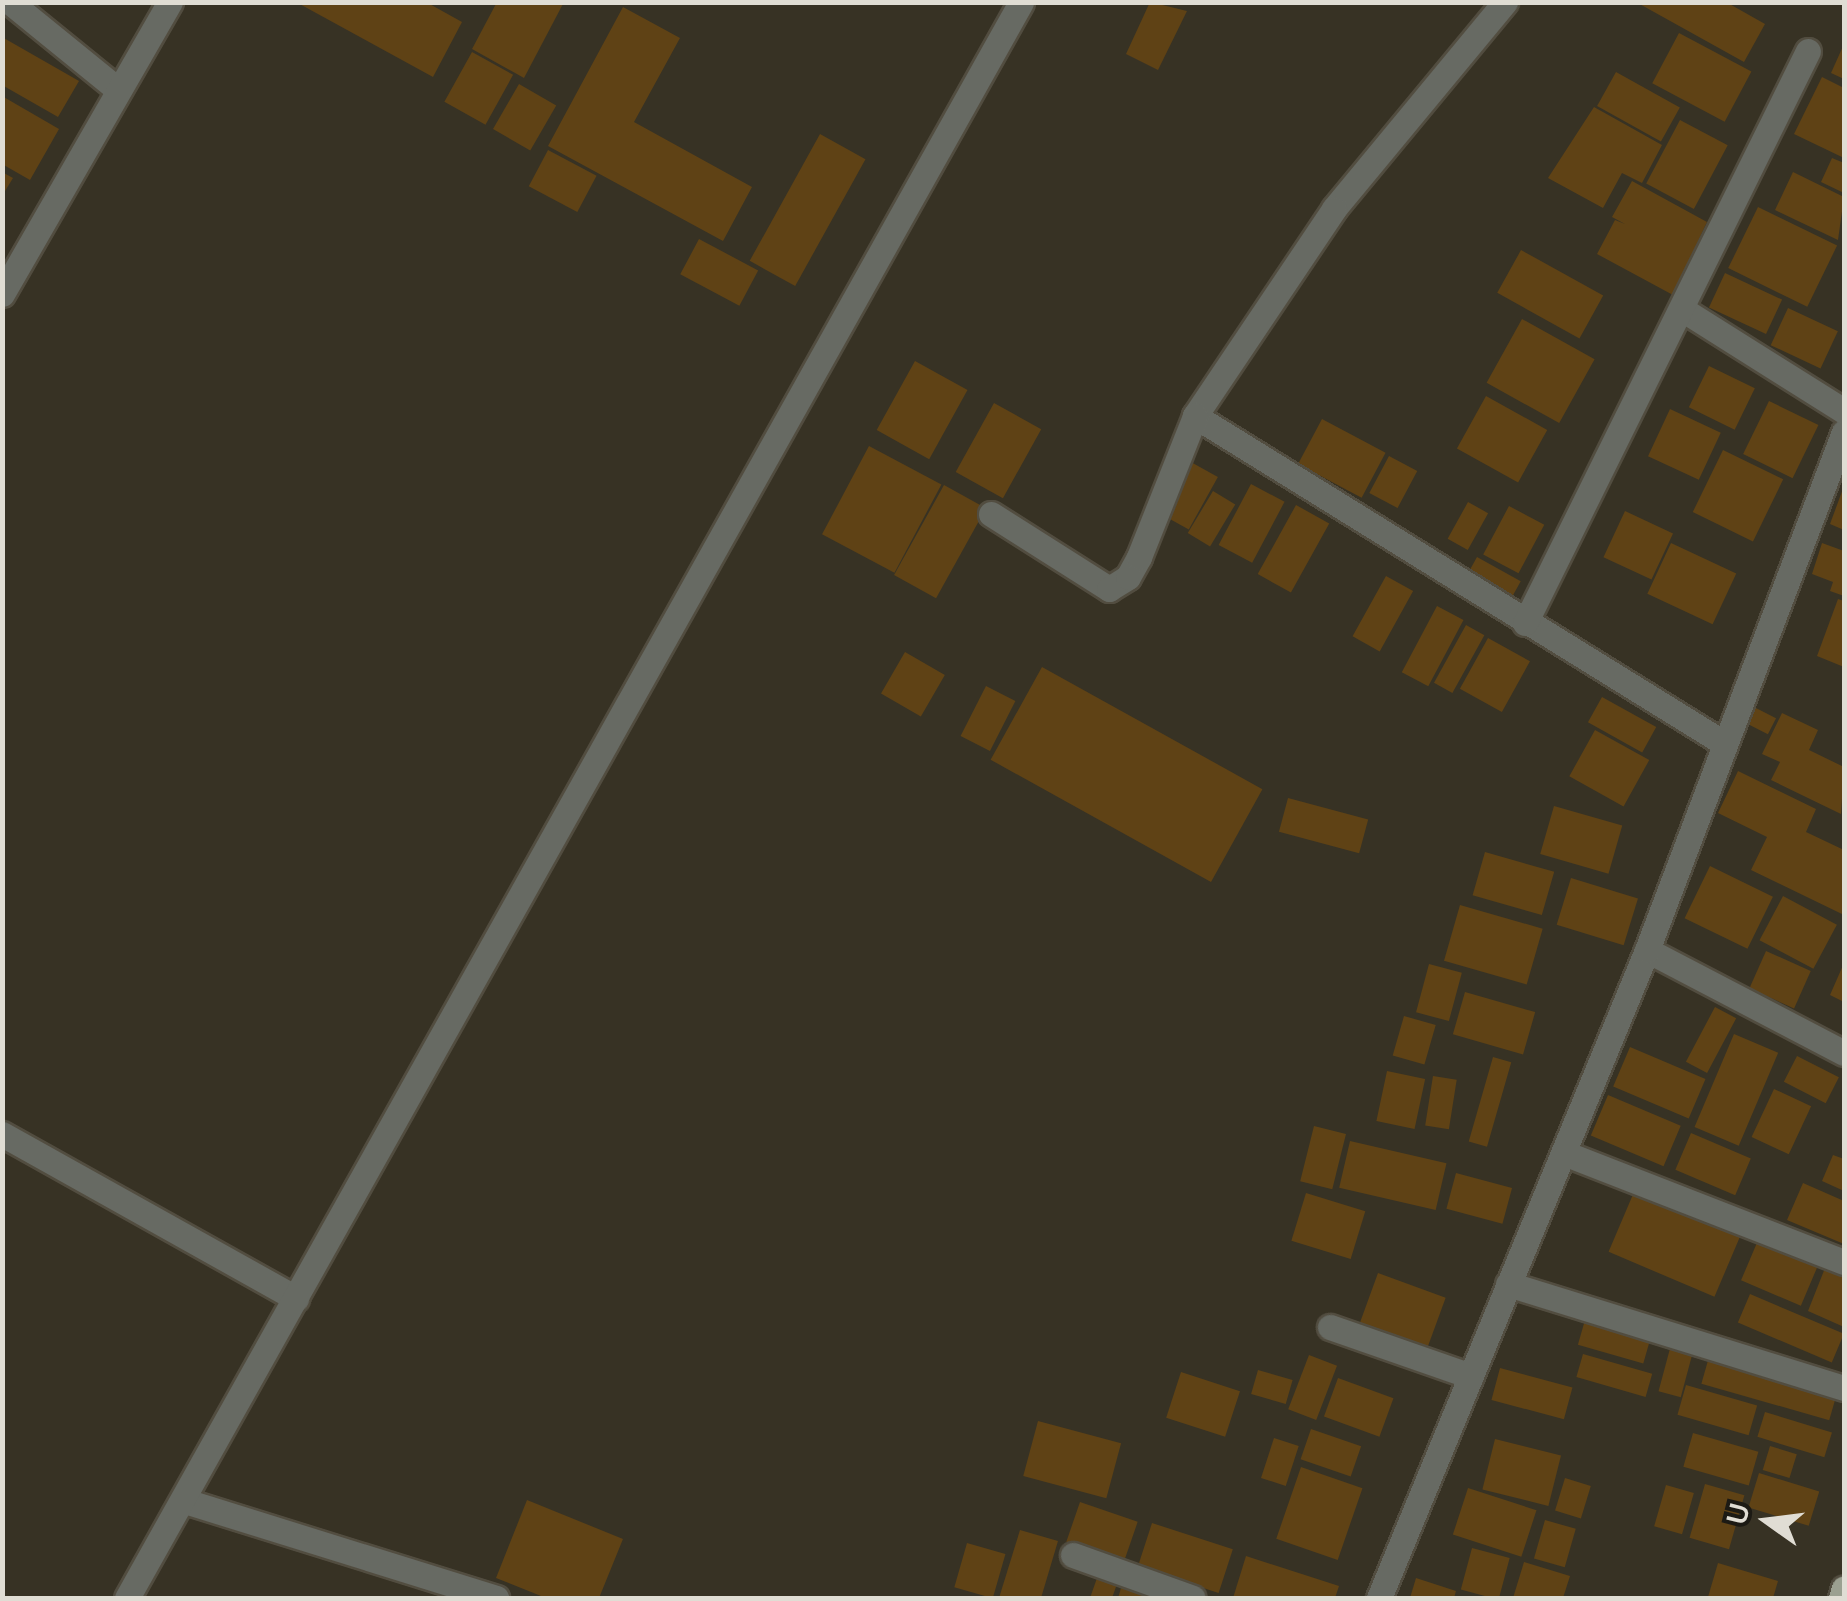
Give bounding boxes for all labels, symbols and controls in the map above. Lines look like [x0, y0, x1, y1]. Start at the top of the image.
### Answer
north arrow [1717, 1471, 1817, 1571]
text: U [1718, 1499, 1757, 1528]

